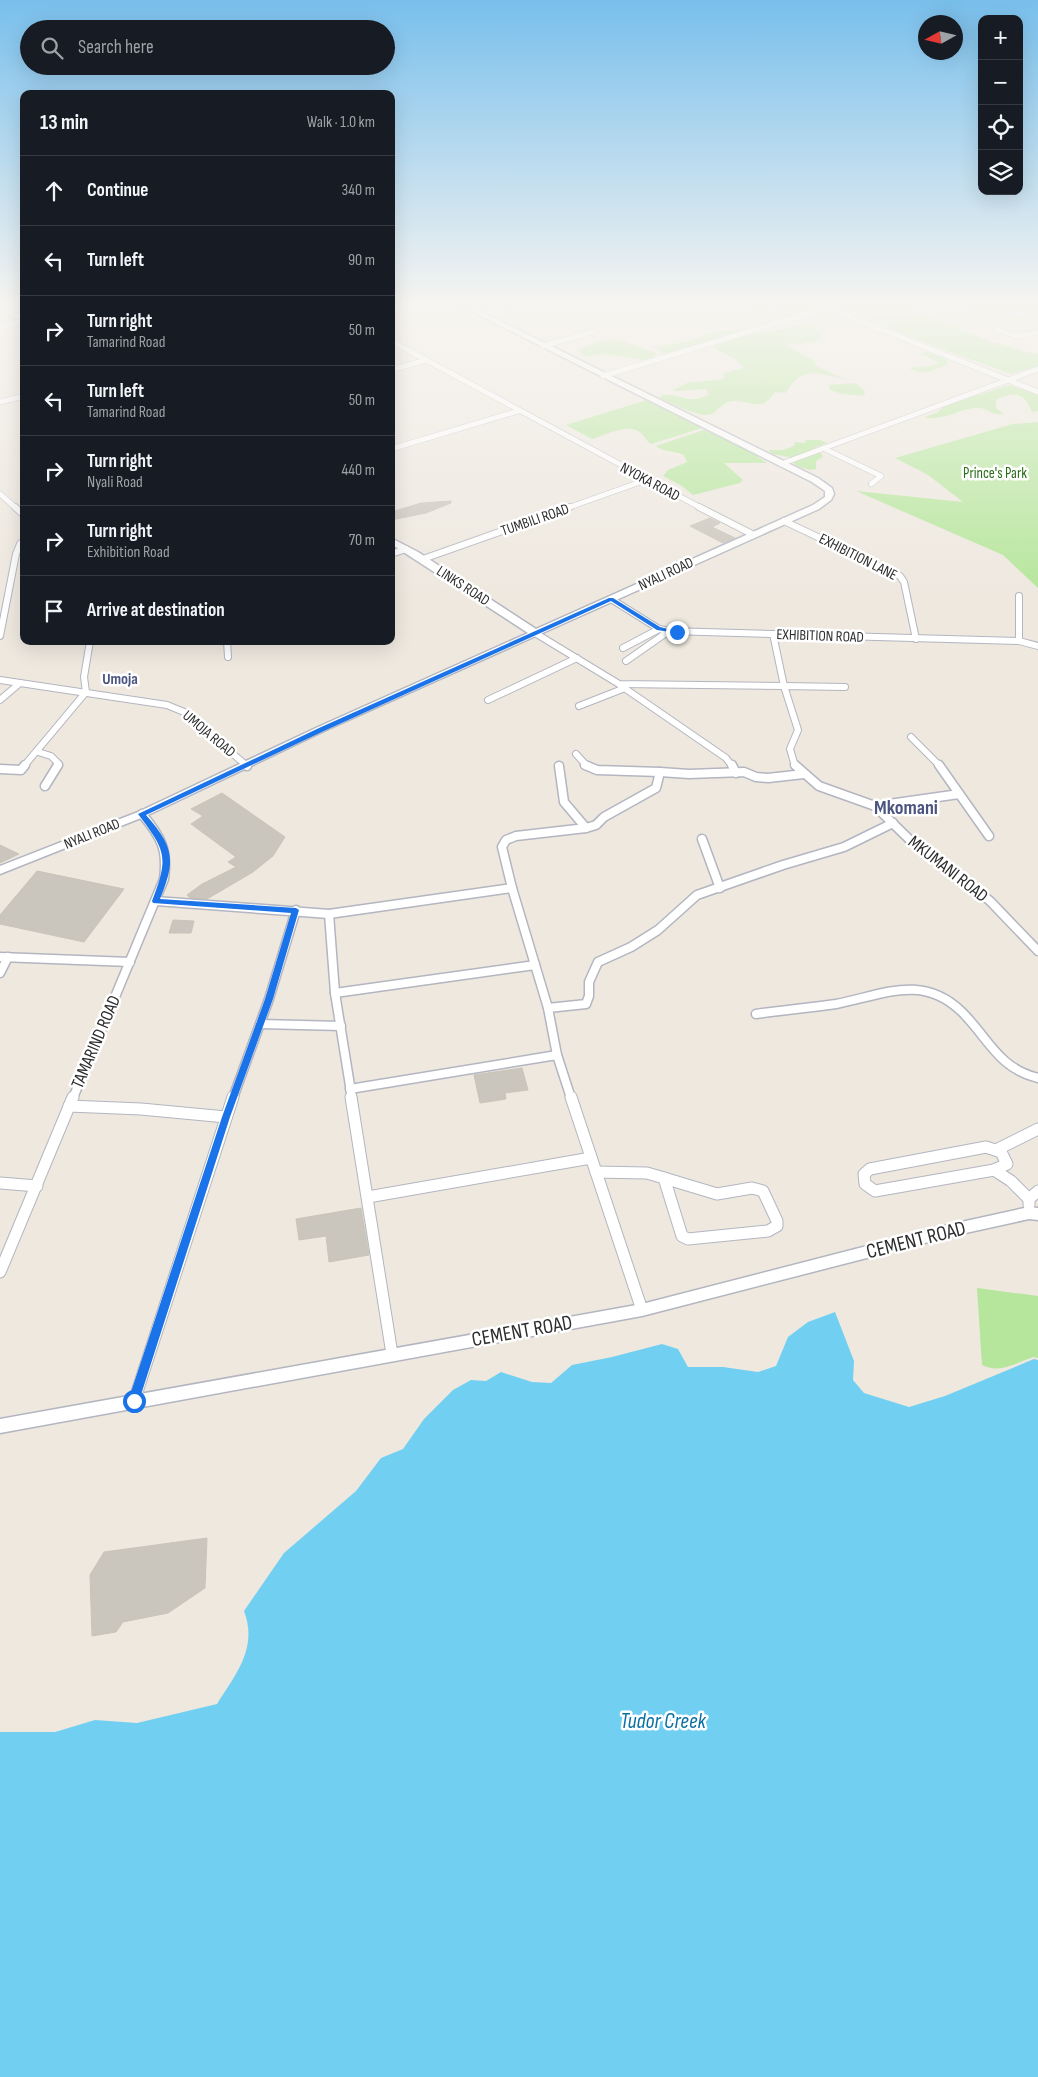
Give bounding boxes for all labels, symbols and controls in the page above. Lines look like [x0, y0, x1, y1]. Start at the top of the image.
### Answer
north arrow [918, 15, 963, 60]
map controls [978, 15, 1023, 195]
button: + [978, 15, 1023, 60]
search box [20, 20, 395, 75]
icon: search [38, 34, 66, 62]
text: Search here [78, 36, 154, 59]
button: − [978, 60, 1023, 105]
button: locate [978, 105, 1023, 150]
text: 13 min [40, 110, 88, 135]
text: Walk · 1.0 km [307, 113, 375, 132]
button: layers [978, 150, 1023, 195]
icon: ahead [40, 177, 68, 205]
text: Continue [87, 179, 148, 202]
text: 340 m [342, 181, 375, 200]
icon: left [40, 247, 68, 275]
text: Turn left [87, 249, 144, 272]
text: 90 m [348, 251, 375, 270]
text: Turn right [87, 310, 152, 333]
icon: right [40, 317, 68, 345]
text: 50 m [349, 321, 375, 340]
text: Tamarind Road [87, 333, 165, 352]
text: Turn left [87, 380, 144, 403]
icon: left [40, 387, 68, 415]
text: 50 m [349, 391, 375, 410]
text: Tamarind Road [87, 403, 165, 422]
text: Turn right [87, 450, 152, 473]
icon: right [40, 457, 68, 485]
street label: NYOKA ROAD [617, 458, 683, 506]
text: 440 m [342, 461, 375, 480]
park label: Prince's Park [963, 464, 1027, 483]
text: Nyali Road [87, 473, 143, 492]
street label: TUMBILI ROAD [498, 499, 572, 541]
text: Turn right [87, 520, 152, 543]
icon: right [40, 527, 68, 555]
street label: EXHIBITION LANE [816, 529, 900, 585]
text: 70 m [349, 531, 375, 550]
text: Exhibition Road [87, 543, 170, 562]
street label: NYALI ROAD [635, 553, 697, 595]
street label: LINKS ROAD [433, 562, 493, 610]
icon: arrive [40, 597, 68, 625]
text: Arrive at destination [87, 599, 225, 622]
route end [666, 621, 689, 644]
street label: EXHIBITION ROAD [776, 625, 864, 647]
district label: Umoja [102, 670, 138, 689]
street label: UMOJA ROAD [179, 706, 239, 762]
district label: Mkomani [874, 796, 938, 820]
street label: NYALI ROAD [61, 814, 123, 854]
street label: MKUMANI ROAD [904, 831, 992, 907]
street label: TAMARIND ROAD [67, 992, 125, 1092]
street label: CEMENT ROAD [864, 1216, 968, 1264]
street label: CEMENT ROAD [470, 1310, 574, 1352]
route start [123, 1390, 146, 1413]
water label: Tudor Creek [620, 1708, 706, 1735]

